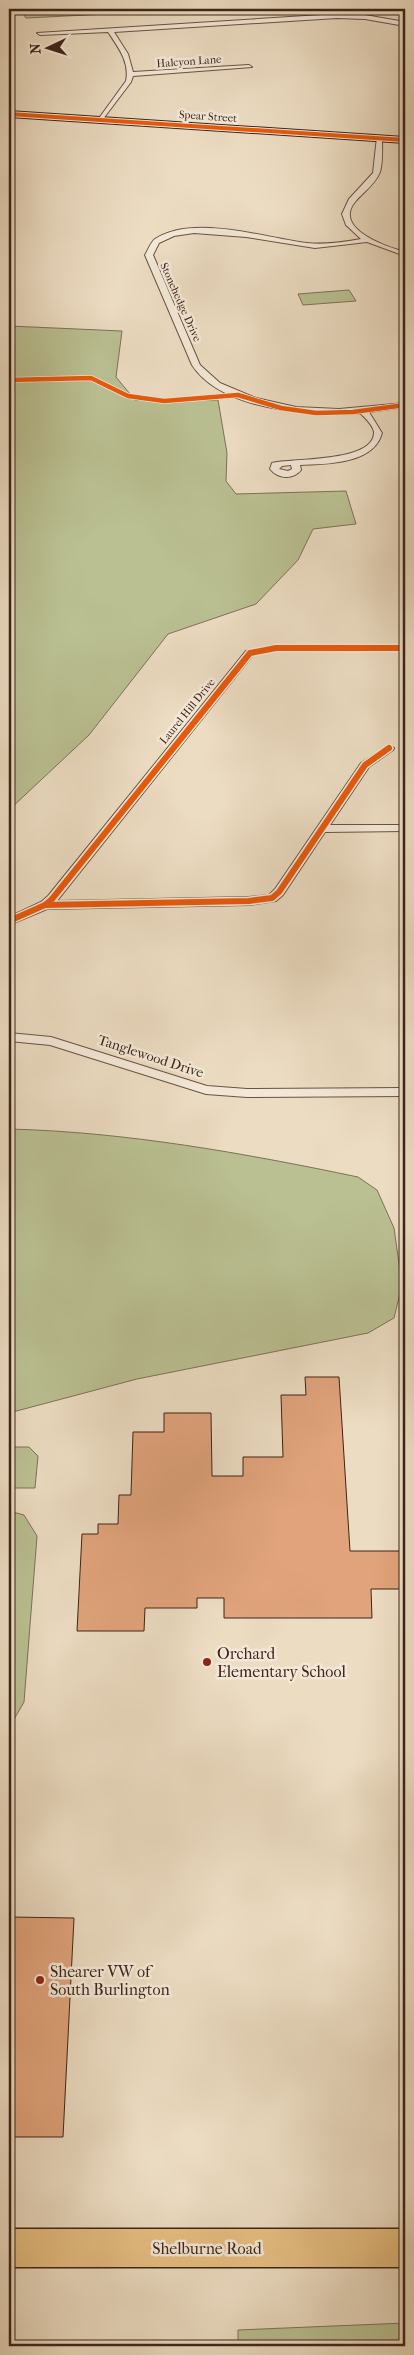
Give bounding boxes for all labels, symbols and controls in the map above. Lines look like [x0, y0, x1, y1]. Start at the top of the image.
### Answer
north arrow [22, 22, 72, 72]
text: N [27, 43, 44, 55]
street label: Halcyon Lane [156, 53, 222, 70]
street label: Spear Street [178, 108, 238, 125]
street label: Stonehedge Drive [157, 261, 204, 344]
street label: Laurel Hill Drive [157, 675, 218, 747]
street label: Tanglewood Drive [96, 1031, 206, 1082]
place label: Orchard Elementary School [217, 1644, 346, 1681]
marker: Orchard Elementary School [201, 1656, 213, 1668]
place label: Shearer VW of South Burlington [50, 1962, 170, 1999]
marker: Shearer VW of South Burlington [34, 1974, 46, 1986]
street label: Shelburne Road [152, 2239, 262, 2258]

